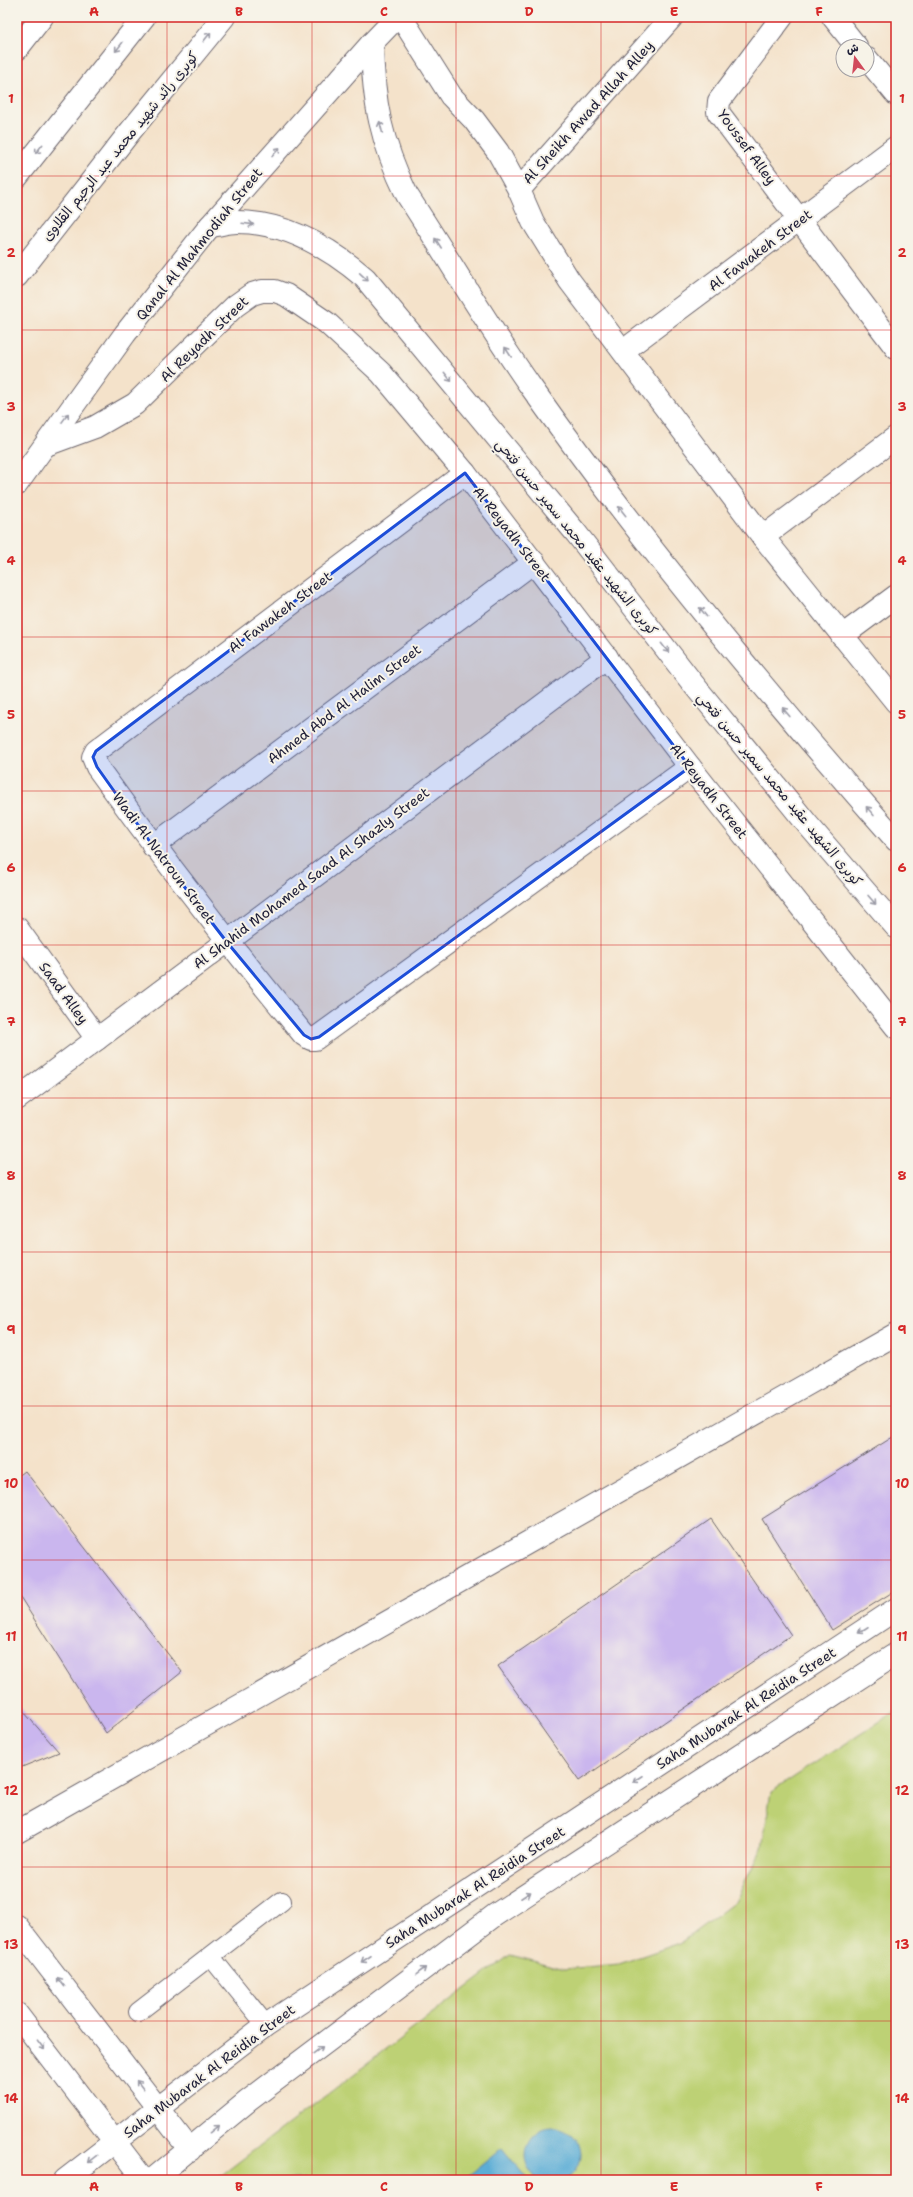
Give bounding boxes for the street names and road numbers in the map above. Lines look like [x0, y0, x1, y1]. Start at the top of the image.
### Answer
street label: Al Sheikh Awad Allah Alley [519, 36, 657, 188]
street label: كوبرى رائد شهيد محمد عبد الرحيم القلاوى [38, 47, 204, 246]
street label: Youssef Alley [714, 106, 780, 188]
street label: Qanal Al Mahmodiah Street [132, 164, 266, 324]
street label: Al Fawakeh Street [705, 205, 815, 295]
street label: Al Reyadh Street [156, 292, 252, 386]
street label: كوبرى الشهيد عقيد محمد سمير حسن فتحي [489, 435, 662, 642]
street label: Al Reyadh Street [469, 483, 555, 585]
street label: Al Fawakeh Street [225, 567, 335, 657]
street label: Ahmed Abd Al Halim Street [263, 640, 425, 768]
street label: كوبرى الشهيد عقيد محمد سمير حسن فتحي [690, 688, 867, 892]
street label: Al Reyadh Street [666, 740, 752, 842]
street label: Al Shahid Mohamed Saad Al Shazly Street [189, 783, 433, 973]
street label: Wadi Al Natroun Street [109, 789, 219, 927]
street label: Saad Alley [35, 958, 93, 1028]
street label: Saha Mubarak Al Reidia Street [653, 1643, 839, 1773]
street label: Saha Mubarak Al Reidia Street [382, 1822, 568, 1952]
street label: Saha Mubarak Al Reidia Street [119, 2000, 299, 2142]

